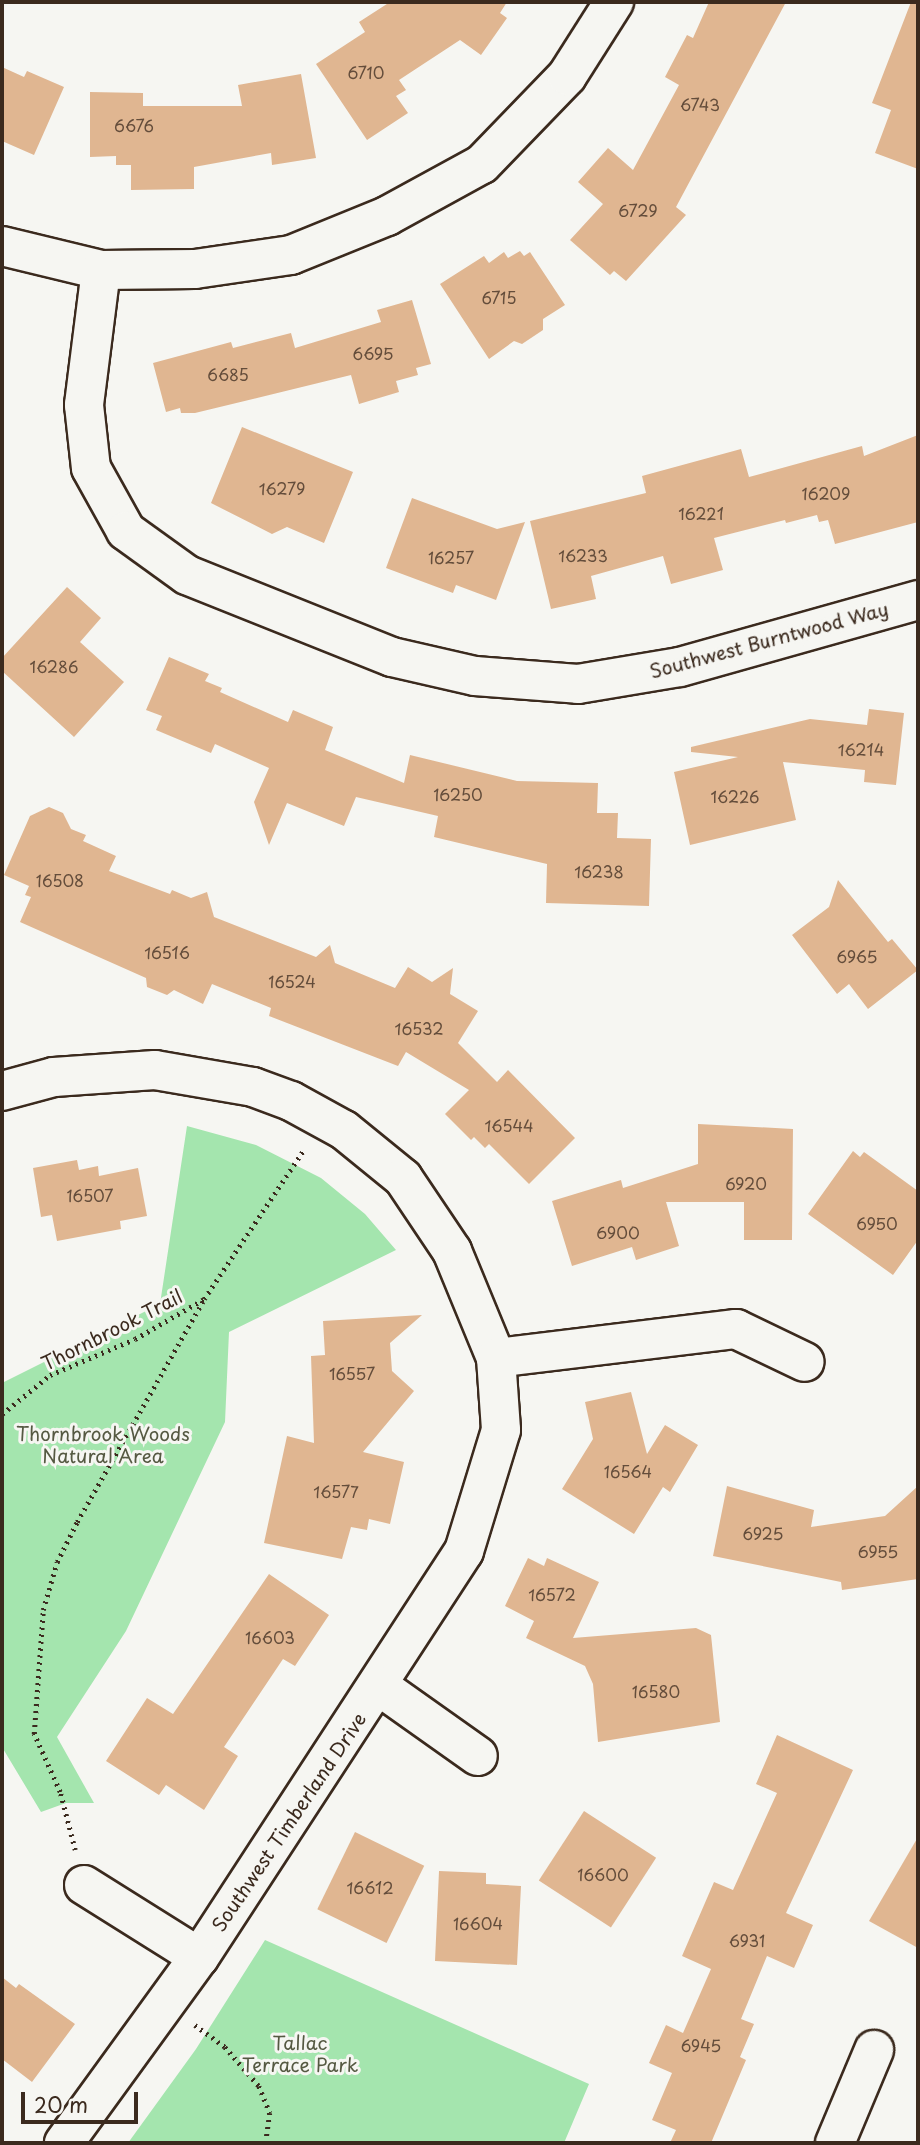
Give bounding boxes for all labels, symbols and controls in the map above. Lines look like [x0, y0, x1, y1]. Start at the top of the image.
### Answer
house number: 6710 [348, 62, 384, 82]
house number: 6743 [680, 94, 720, 114]
house number: 6676 [114, 115, 154, 135]
house number: 6729 [618, 200, 658, 220]
house number: 6715 [481, 287, 517, 307]
house number: 6695 [353, 343, 393, 363]
house number: 6685 [207, 364, 249, 384]
house number: 16279 [259, 478, 305, 498]
house number: 16209 [802, 483, 850, 503]
house number: 16221 [678, 503, 724, 523]
house number: 16233 [558, 545, 608, 565]
house number: 16257 [428, 547, 474, 567]
street label: Southwest Burntwood Way [647, 597, 891, 683]
house number: 16286 [30, 656, 78, 676]
house number: 16214 [838, 739, 884, 759]
house number: 16250 [433, 784, 483, 804]
house number: 16226 [711, 786, 759, 806]
house number: 16238 [574, 861, 624, 881]
house number: 16508 [36, 870, 84, 890]
house number: 16516 [144, 942, 190, 962]
house number: 6965 [837, 946, 877, 966]
house number: 16524 [268, 971, 316, 991]
house number: 16532 [395, 1018, 443, 1038]
house number: 16544 [484, 1115, 534, 1135]
house number: 6920 [725, 1173, 767, 1193]
house number: 16507 [67, 1185, 113, 1205]
house number: 6950 [856, 1213, 898, 1233]
house number: 6900 [596, 1222, 640, 1242]
street label: Thornbrook Trail [37, 1284, 187, 1376]
house number: 16557 [329, 1363, 375, 1383]
park label: Thornbrook Woods Natural Area [17, 1423, 189, 1467]
house number: 16564 [604, 1461, 652, 1481]
house number: 16577 [313, 1481, 359, 1501]
house number: 6925 [743, 1523, 783, 1543]
house number: 6955 [858, 1541, 898, 1561]
house number: 16572 [528, 1584, 576, 1604]
house number: 16603 [245, 1627, 295, 1647]
house number: 16580 [632, 1681, 680, 1701]
street label: Southwest Timberland Drive [207, 1709, 371, 1935]
house number: 16600 [577, 1864, 629, 1884]
house number: 16612 [346, 1877, 394, 1897]
house number: 16604 [453, 1913, 503, 1933]
house number: 6931 [729, 1930, 765, 1950]
park label: Tallac Terrace Park [241, 2032, 359, 2076]
house number: 6945 [681, 2035, 721, 2055]
scale bar [24, 2078, 142, 2122]
text: 20 m [34, 2088, 88, 2120]

